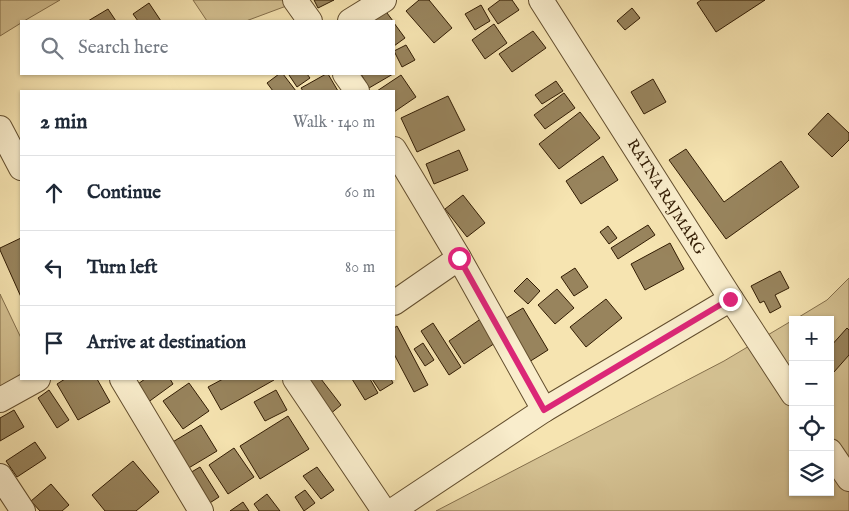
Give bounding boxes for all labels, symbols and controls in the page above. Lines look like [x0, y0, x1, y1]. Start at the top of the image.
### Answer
search box [20, 20, 395, 75]
icon: search [38, 34, 66, 62]
text: Search here [78, 36, 169, 60]
text: 2 min [40, 109, 87, 136]
text: Walk · 140 m [293, 113, 375, 133]
street label: RATNA RAJMARG [623, 136, 709, 258]
icon: ahead [40, 179, 68, 207]
text: Continue [87, 181, 161, 205]
text: 60 m [345, 183, 375, 203]
route start [448, 247, 471, 270]
icon: left [40, 254, 68, 282]
text: Turn left [87, 256, 158, 280]
text: 80 m [345, 258, 375, 278]
route end [719, 288, 742, 311]
map controls [789, 316, 834, 496]
button: + [789, 316, 834, 361]
icon: arrive [40, 329, 68, 357]
text: Arrive at destination [87, 331, 246, 355]
button: − [789, 361, 834, 406]
button: locate [789, 406, 834, 451]
button: layers [789, 451, 834, 496]

